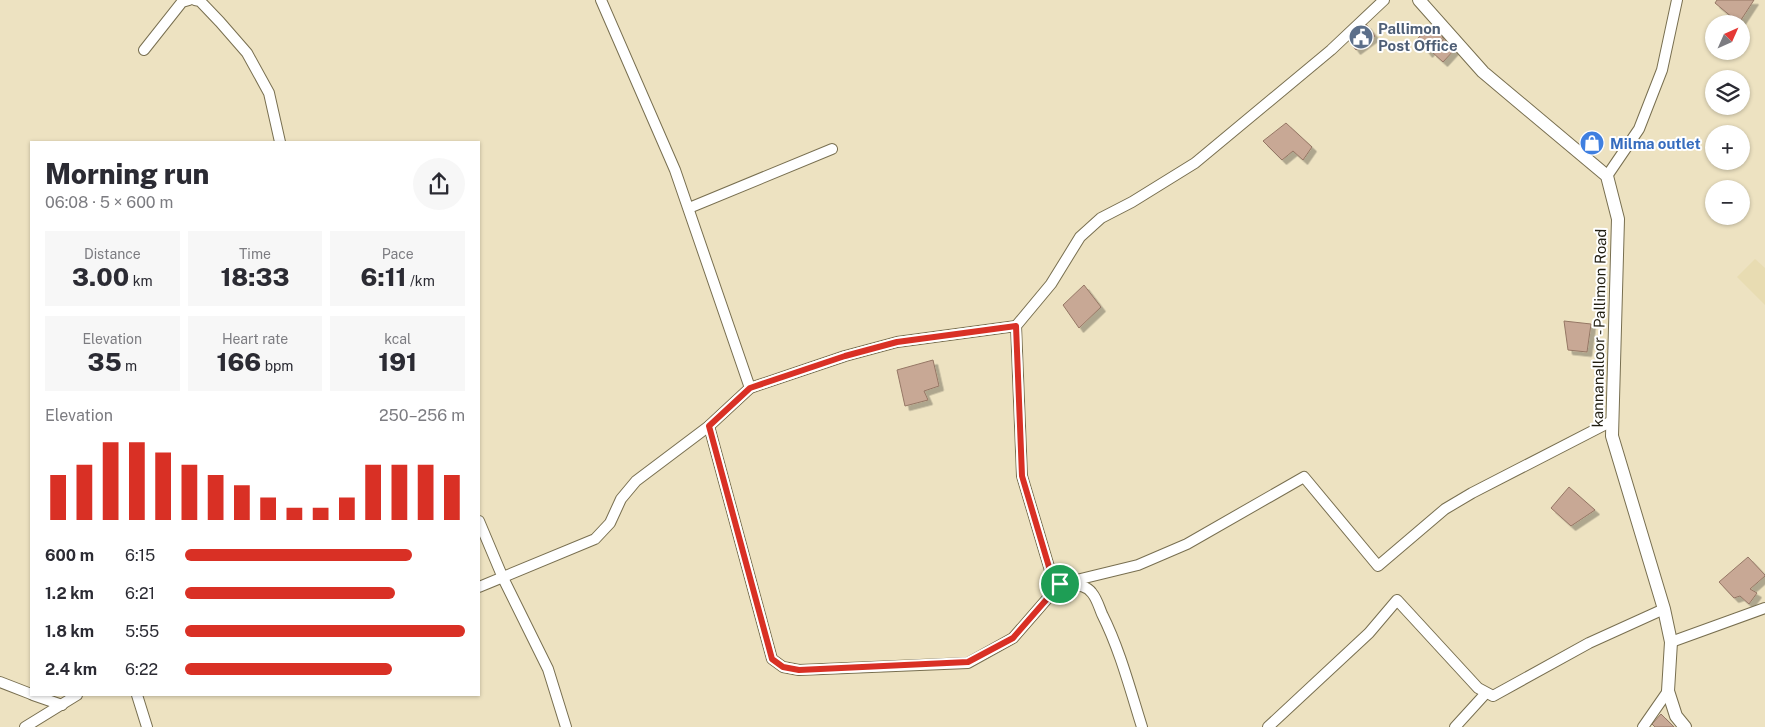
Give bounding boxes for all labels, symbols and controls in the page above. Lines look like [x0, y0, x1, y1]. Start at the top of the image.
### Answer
north arrow [1705, 15, 1750, 60]
map controls [1705, 15, 1750, 225]
place label: Pallimon Post Office [1378, 20, 1458, 54]
public building icon: Pallimon Post Office [1348, 24, 1374, 50]
button: layers [1705, 70, 1750, 115]
button: + [1705, 125, 1750, 170]
shop icon: Milma outlet [1579, 130, 1605, 156]
place label: Milma outlet [1610, 135, 1701, 152]
text: Morning run [45, 157, 209, 190]
button: share [413, 158, 465, 210]
button: − [1705, 180, 1750, 225]
text: 06:08 · 5 × 600 m [45, 193, 173, 212]
street label: kannanalloor - Pallimon Road [1589, 228, 1609, 428]
text: Distance [84, 246, 141, 262]
text: Time [239, 246, 271, 262]
text: Pace [382, 246, 414, 262]
text: 3.00 [72, 262, 129, 292]
text: 18:33 [220, 262, 290, 292]
text: 6:11 [360, 262, 407, 292]
text: km [129, 273, 153, 289]
text: /km [407, 273, 435, 289]
text: Elevation [83, 331, 142, 347]
text: Heart rate [222, 331, 288, 347]
text: kcal [384, 331, 411, 347]
text: 35 [87, 347, 122, 377]
text: 166 [216, 347, 261, 377]
text: 191 [378, 347, 417, 377]
text: m [122, 358, 137, 374]
text: bpm [261, 358, 293, 374]
text: Elevation [45, 406, 113, 425]
text: 250–256 m [379, 406, 465, 425]
text: 600 m [45, 546, 94, 565]
text: 6:15 [125, 546, 155, 565]
pin [1039, 563, 1081, 605]
icon: arrive [1046, 570, 1074, 598]
text: 1.2 km [45, 584, 94, 603]
text: 6:21 [125, 584, 155, 603]
text: 1.8 km [45, 622, 94, 641]
text: 5:55 [125, 622, 159, 641]
text: 2.4 km [45, 660, 97, 679]
text: 6:22 [125, 660, 158, 679]

